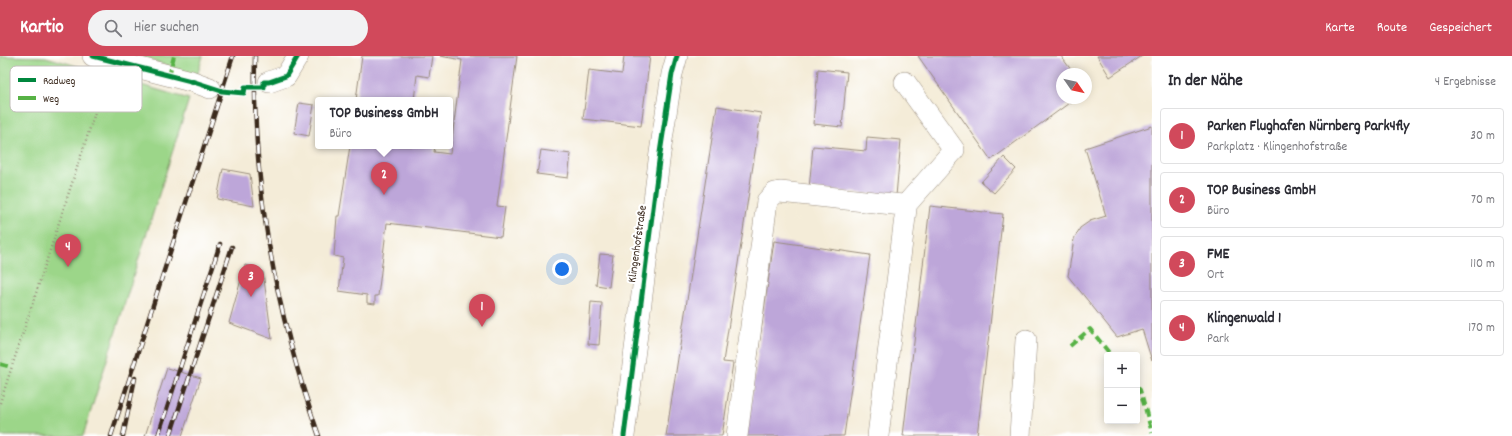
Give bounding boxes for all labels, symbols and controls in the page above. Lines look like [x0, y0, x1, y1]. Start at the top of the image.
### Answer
search box [88, 10, 368, 46]
text: Kartio [20, 15, 64, 42]
icon: search [102, 17, 124, 39]
text: Hier suchen [134, 17, 199, 39]
text: Karte [1325, 18, 1355, 38]
text: Route [1377, 18, 1407, 38]
text: Gespeichert [1429, 18, 1492, 38]
legend [10, 66, 142, 112]
north arrow [1056, 68, 1092, 104]
text: In der Nähe [1168, 70, 1243, 94]
text: 4 Ergebnisse [1435, 73, 1496, 92]
text: Radweg [43, 74, 76, 90]
text: Weg [43, 92, 59, 108]
popup [315, 97, 453, 149]
text: TOP Business GmbH [329, 103, 439, 125]
text: Parken Flughafen Nürnberg Park4fly [1207, 116, 1409, 138]
text: Büro [329, 125, 352, 144]
text: 1 [1181, 127, 1183, 146]
text: 30 m [1470, 127, 1495, 146]
text: Parkplatz · Klingenhofstraße [1207, 138, 1347, 157]
pin: 2 [371, 162, 397, 195]
text: TOP Business GmbH [1207, 180, 1316, 202]
text: 2 [1179, 191, 1185, 210]
text: 70 m [1471, 191, 1495, 210]
text: Büro [1207, 202, 1229, 221]
street label: Klingenhofstraße [624, 204, 652, 284]
pin: 4 [55, 234, 81, 267]
text: FME [1207, 244, 1229, 266]
text: 3 [1179, 255, 1185, 274]
text: 110 m [1470, 255, 1495, 274]
your location [552, 259, 572, 279]
pin: 3 [238, 264, 264, 297]
text: Ort [1207, 266, 1224, 285]
pin: 1 [469, 294, 495, 327]
text: Klingenwald 1 [1207, 308, 1281, 330]
text: 4 [1179, 319, 1185, 338]
text: 170 m [1468, 319, 1495, 338]
text: Park [1207, 330, 1229, 349]
map controls [1104, 352, 1140, 424]
button: + [1104, 352, 1140, 388]
button: − [1104, 388, 1140, 424]

